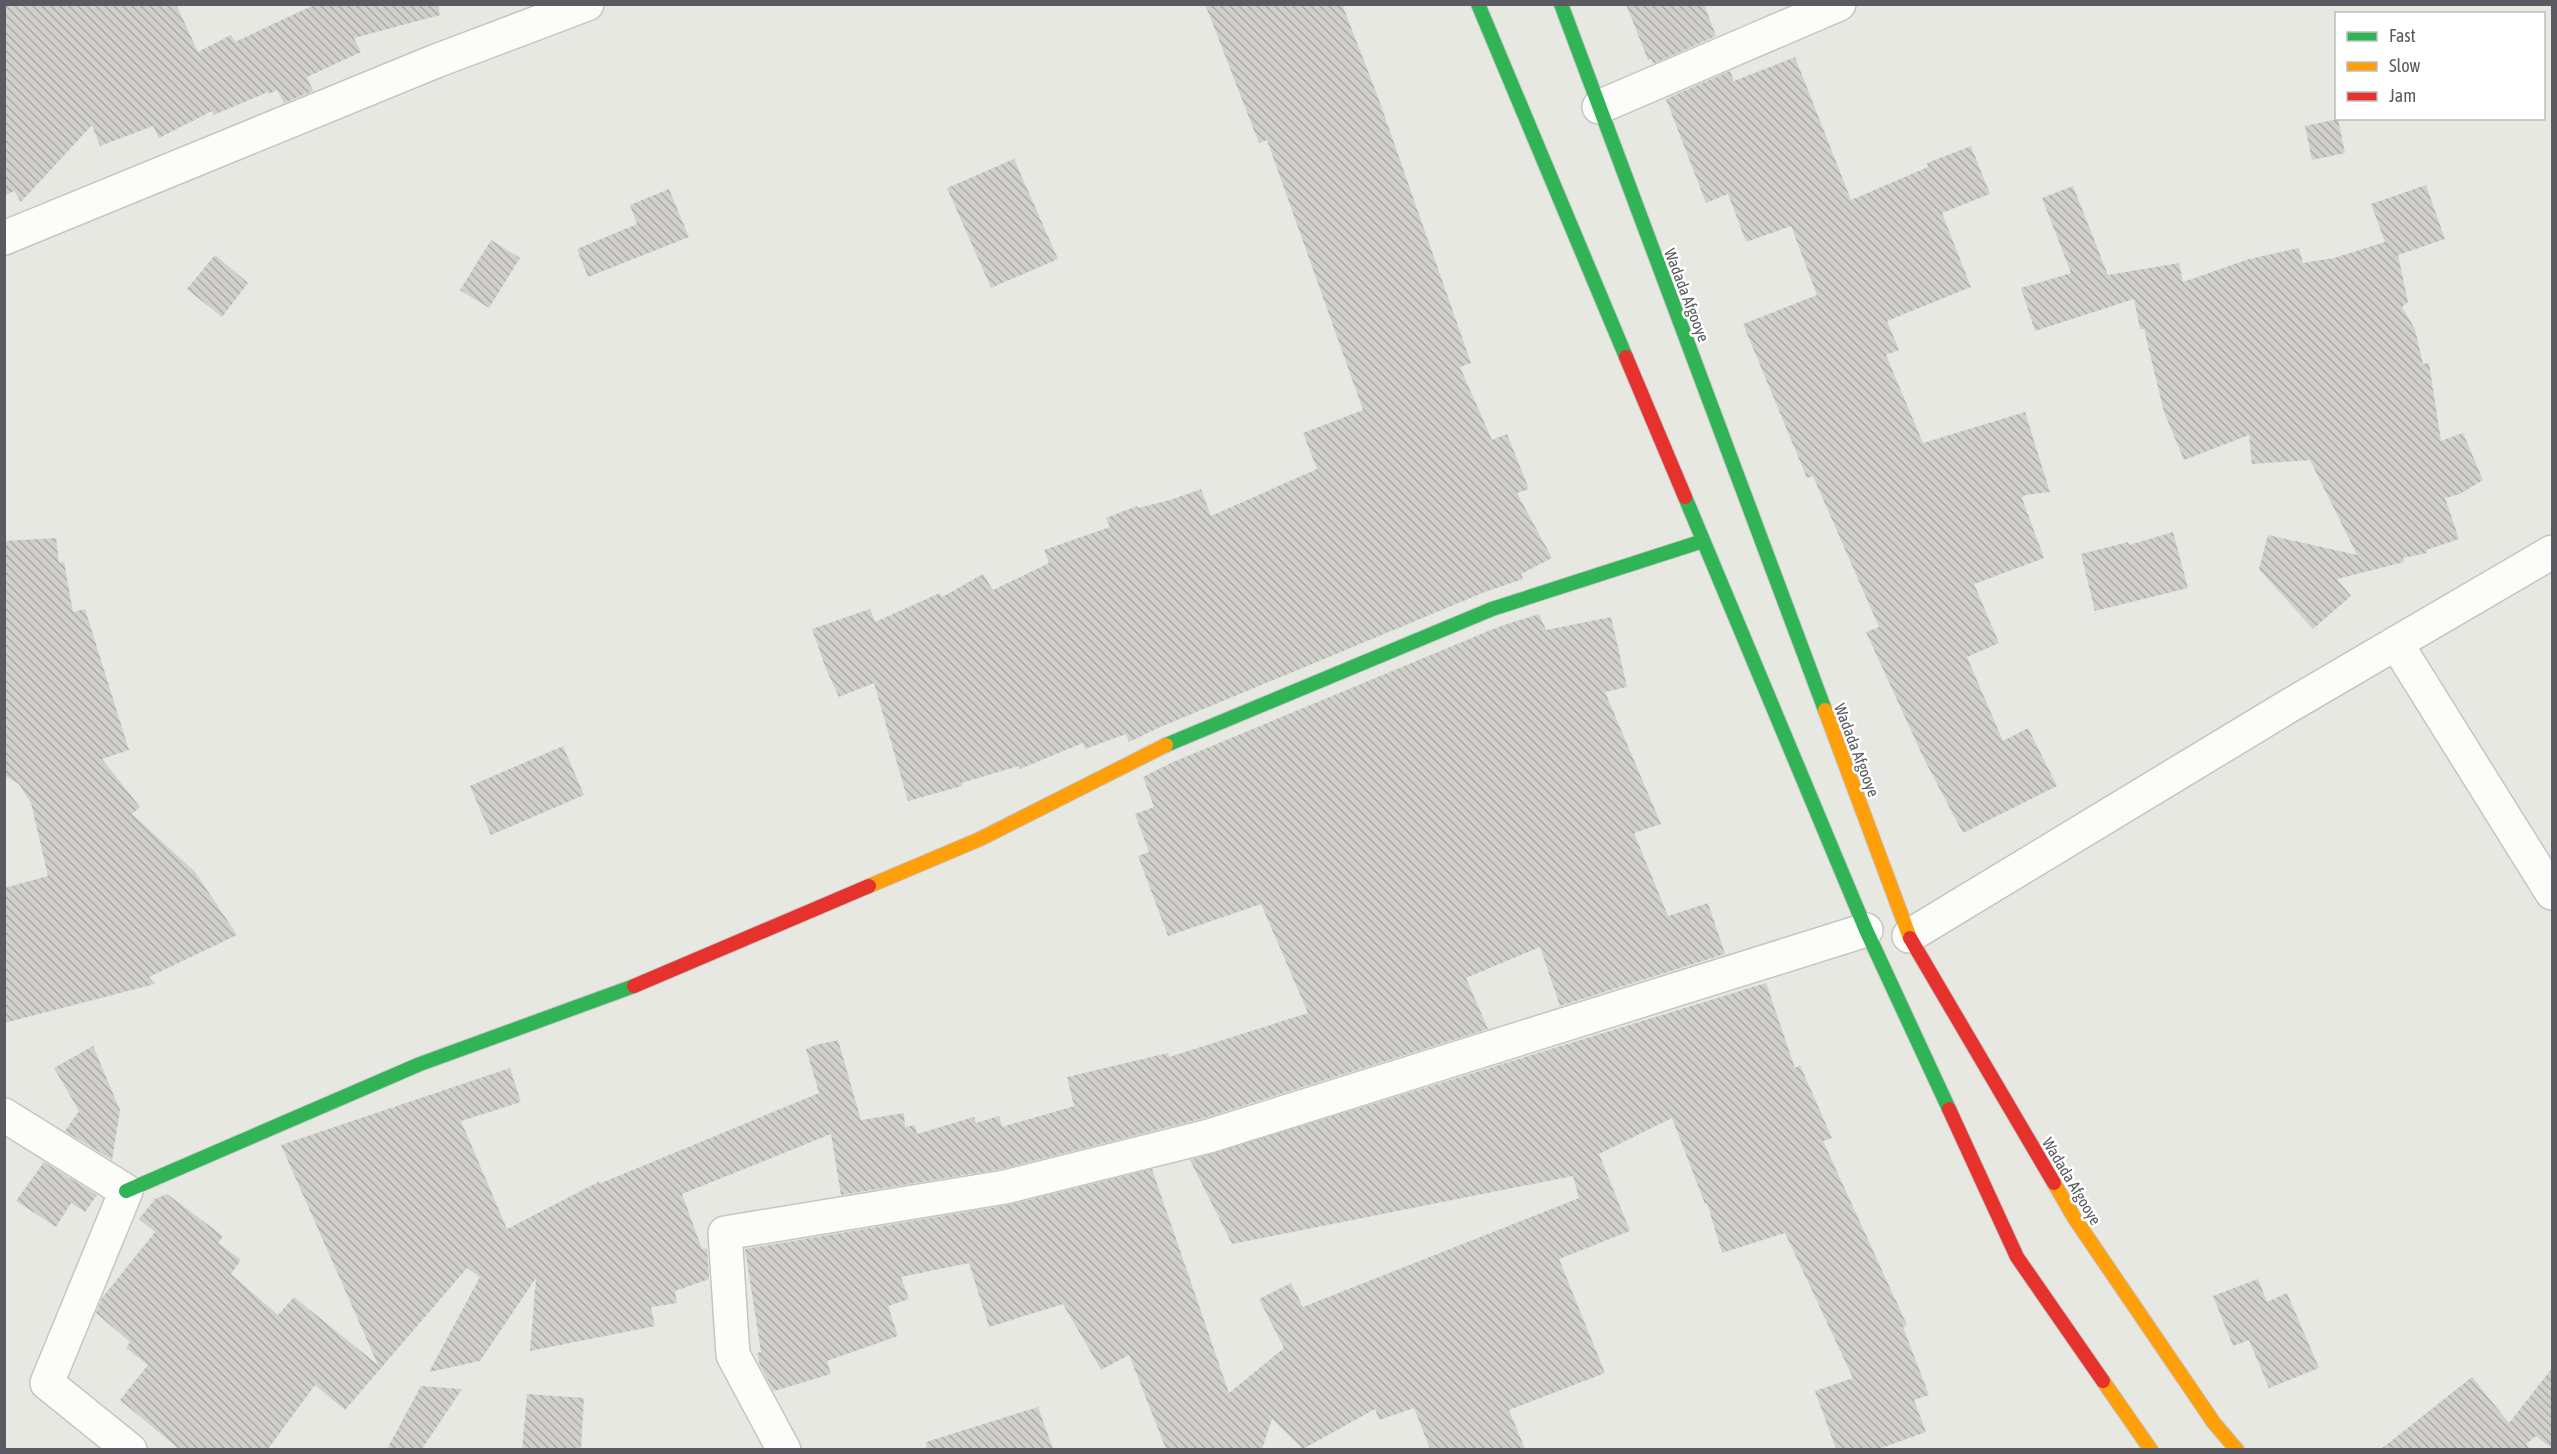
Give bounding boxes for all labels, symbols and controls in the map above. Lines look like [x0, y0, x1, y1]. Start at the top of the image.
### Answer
legend [2335, 12, 2545, 120]
text: Fast [2389, 25, 2416, 46]
text: Slow [2389, 55, 2420, 76]
text: Jam [2389, 85, 2416, 106]
street label: Wadada Afgooye [1660, 246, 1713, 344]
street label: Wadada Afgooye [1830, 701, 1883, 799]
street label: Wadada Afgooye [2038, 1134, 2105, 1228]

